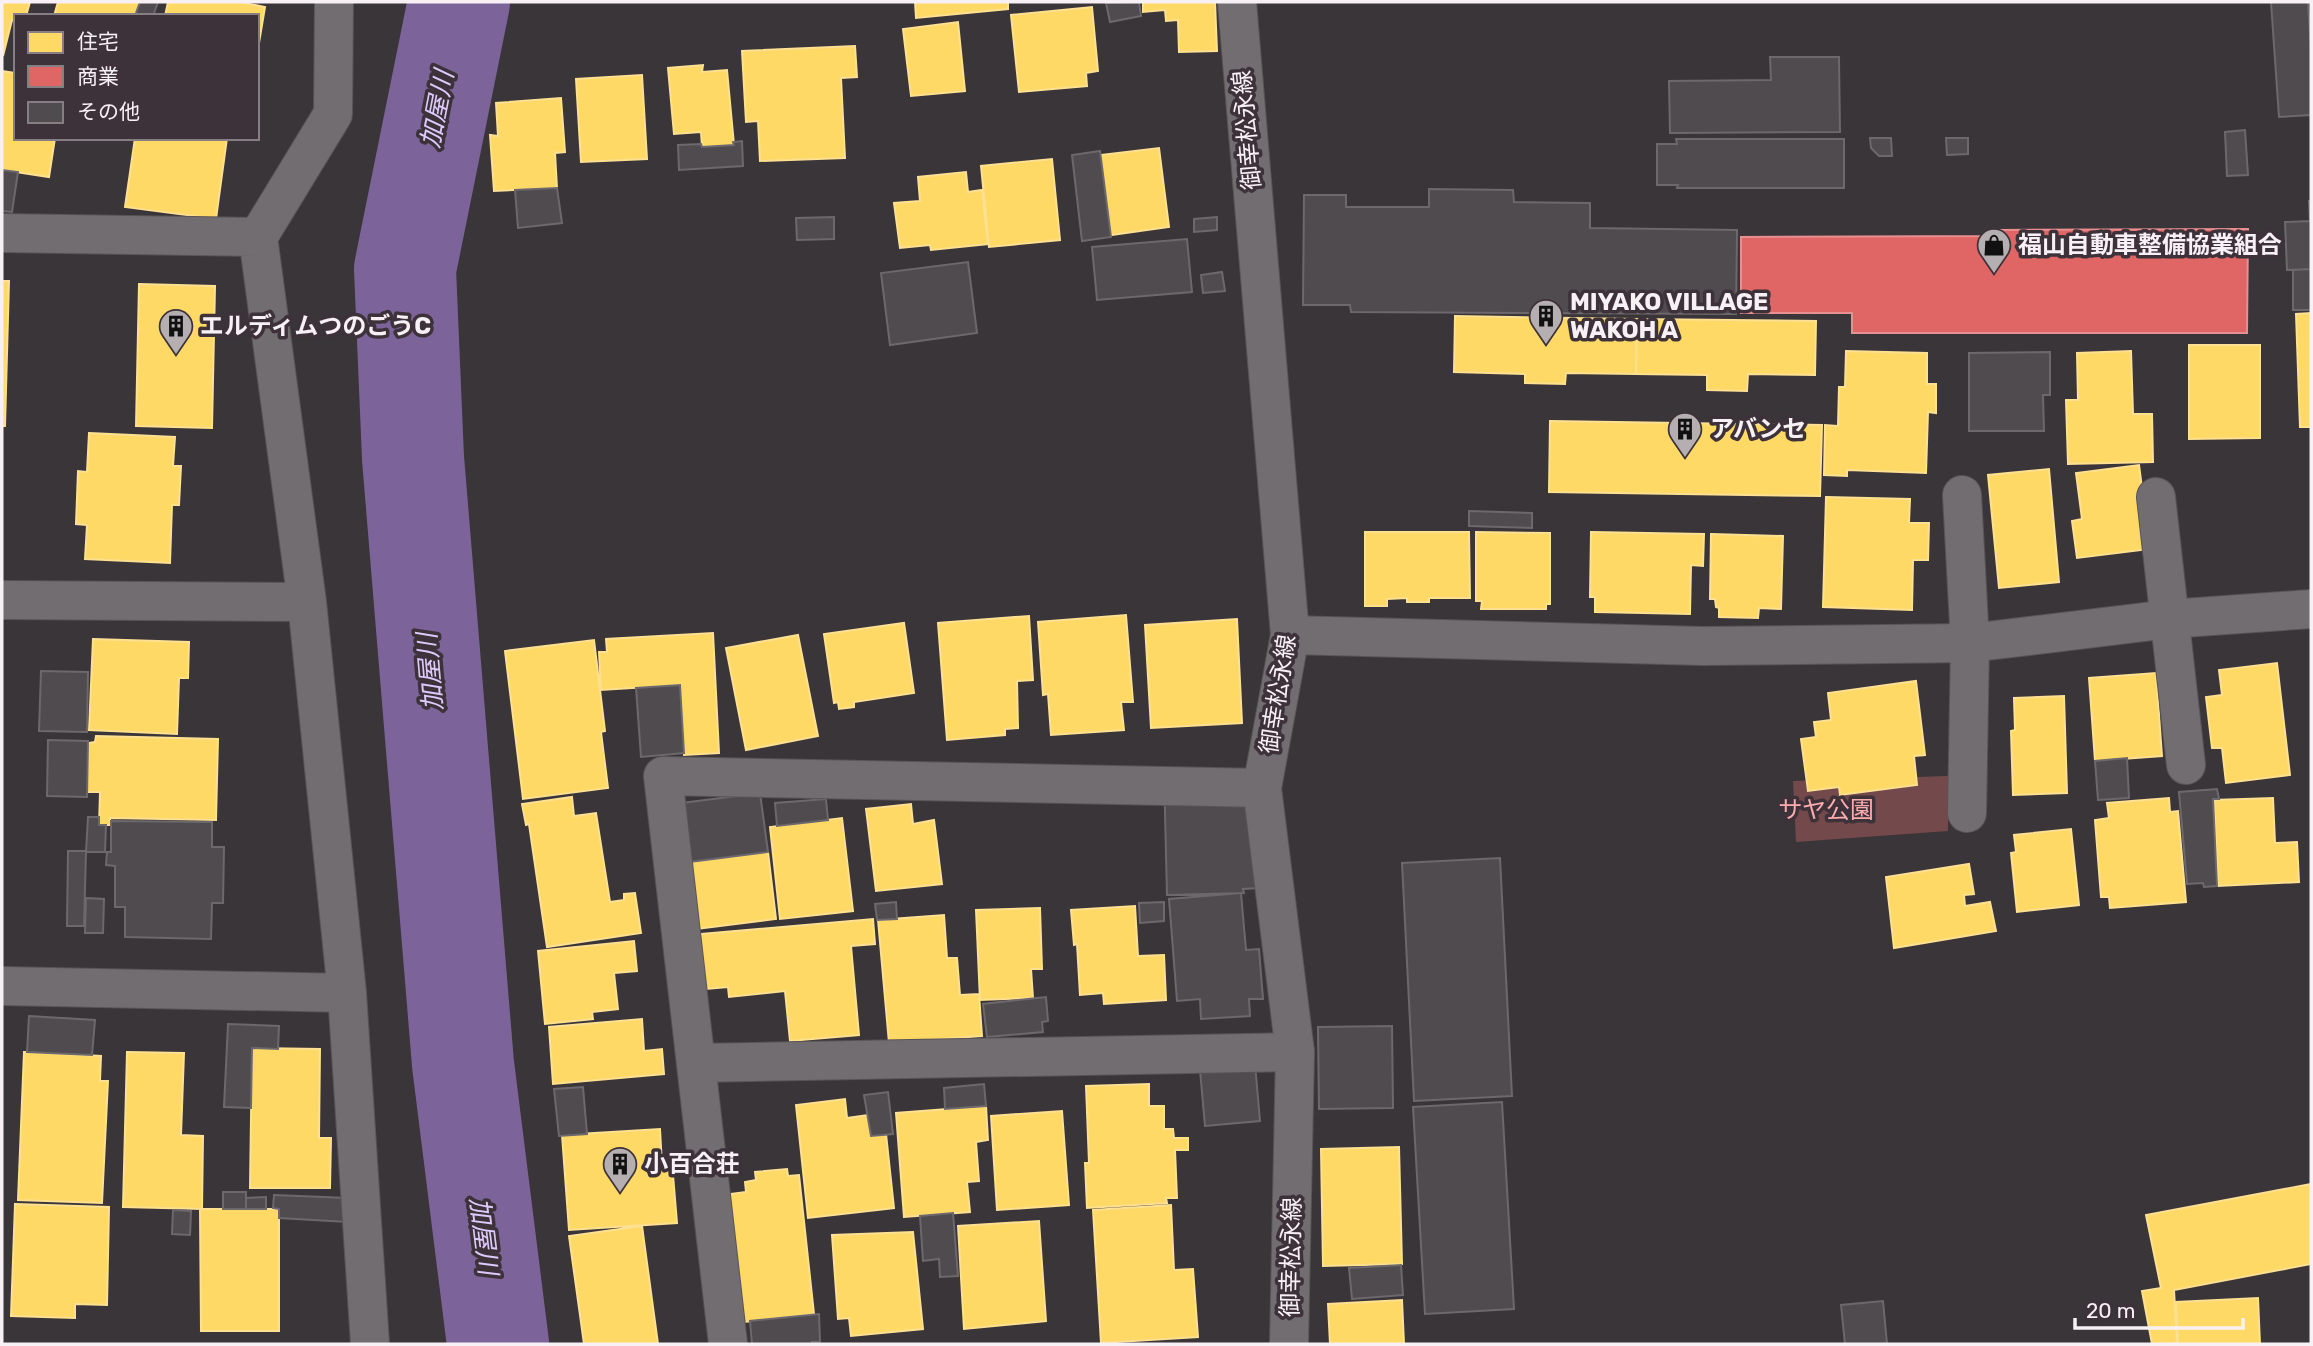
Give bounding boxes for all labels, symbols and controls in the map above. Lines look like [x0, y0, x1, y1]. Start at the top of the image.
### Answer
legend [14, 14, 259, 140]
text: 住宅 [77, 29, 119, 54]
text: 商業 [77, 64, 119, 89]
water label: 加屋川 [415, 65, 461, 150]
street label: 御幸松永線 [1228, 69, 1266, 191]
text: その他 [77, 99, 140, 124]
shop icon: 福山自動車整備協業組合 [1975, 226, 2013, 275]
place label: 福山自動車整備協業組合 [2018, 231, 2282, 259]
place label: MIYAKO VILLAGE WAKOH A [1570, 288, 1768, 344]
building icon: MIYAKO VILLAGE WAKOH A [1527, 297, 1565, 346]
building icon: エルディムつのごうC [157, 307, 195, 356]
place label: エルディムつのごうC [200, 312, 431, 340]
building icon: アバンセ [1666, 410, 1704, 459]
place label: アバンセ [1710, 415, 1806, 443]
water label: 加屋川 [411, 629, 449, 712]
street label: 御幸松永線 [1255, 633, 1301, 755]
park label: サヤ公園 [1778, 796, 1874, 824]
building icon: 小百合荘 [601, 1145, 639, 1194]
place label: 小百合荘 [644, 1150, 740, 1178]
water label: 加屋川 [463, 1195, 504, 1280]
street label: 御幸松永線 [1276, 1197, 1306, 1317]
scale bar [2075, 1286, 2243, 1330]
text: 20 m [2086, 1298, 2135, 1323]

